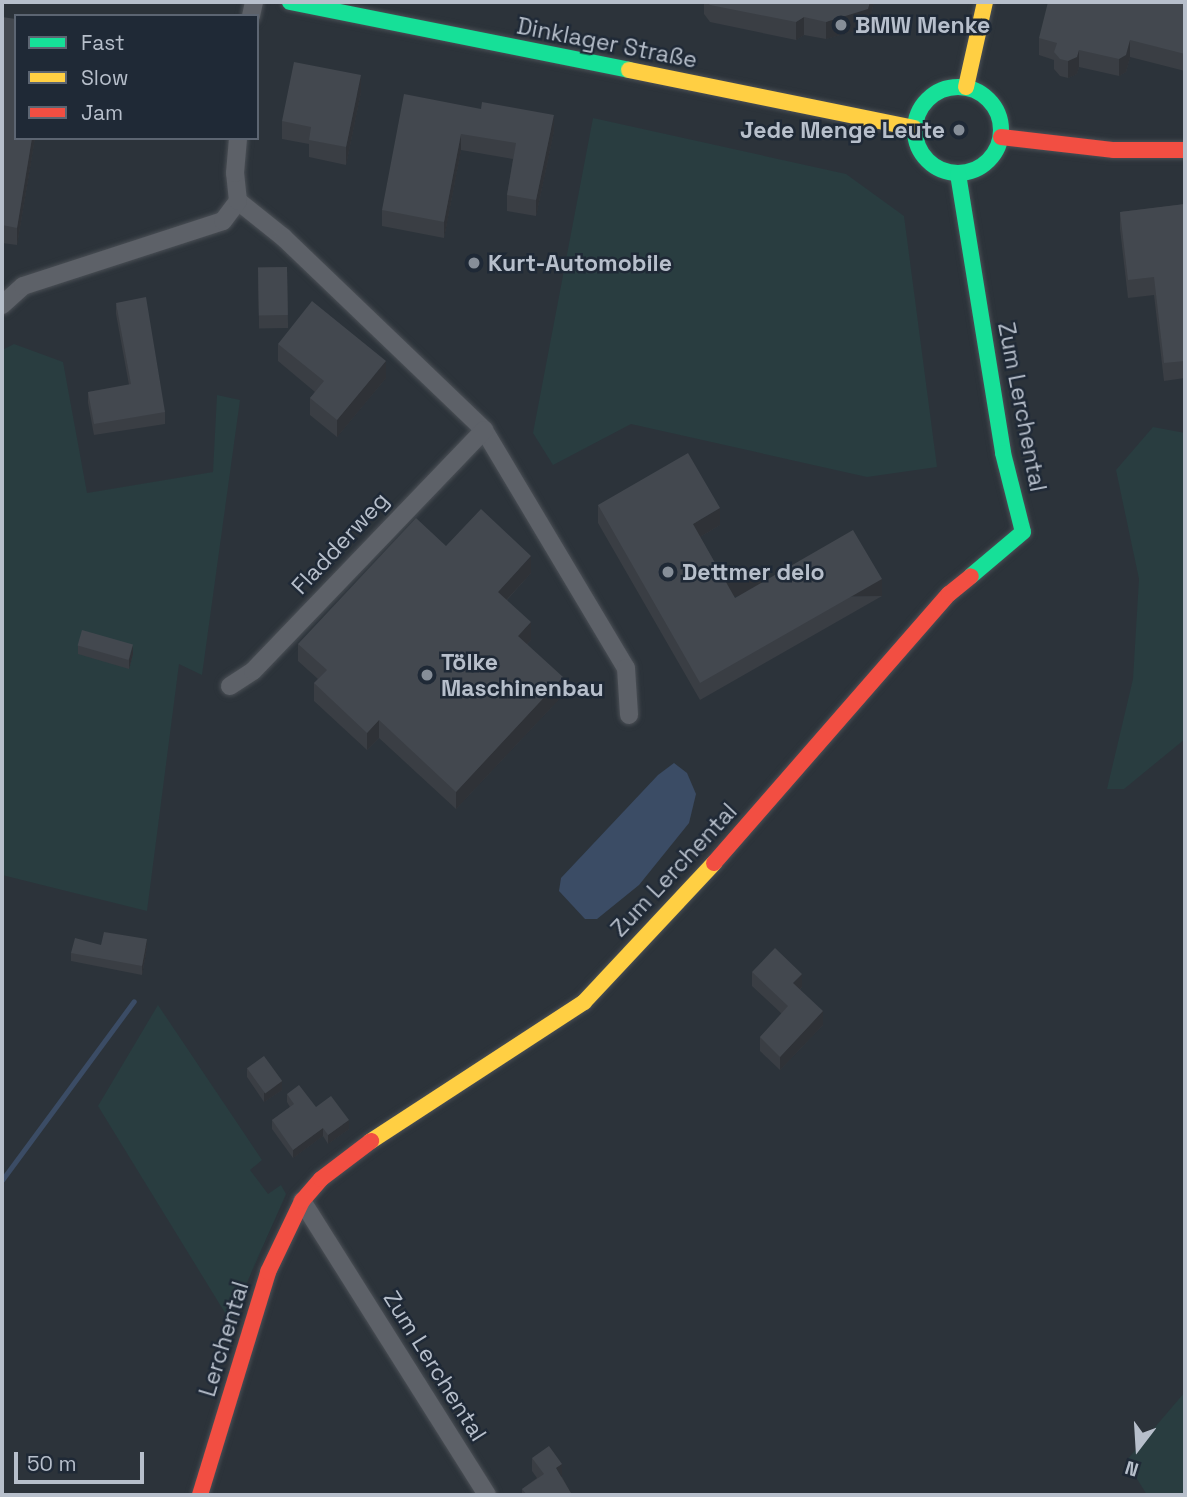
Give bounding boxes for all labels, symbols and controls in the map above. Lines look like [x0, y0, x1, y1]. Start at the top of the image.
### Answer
place label: BMW Menke [855, 11, 990, 39]
street label: Dinklager Straße [514, 12, 700, 74]
legend [14, 14, 259, 140]
marker: BMW Menke [833, 17, 849, 33]
text: Fast [81, 29, 125, 56]
text: Slow [81, 64, 129, 91]
text: Jam [81, 99, 123, 126]
place label: Jede Menge Leute [740, 116, 945, 144]
marker: Jede Menge Leute [951, 122, 967, 138]
place label: Kurt-Automobile [488, 249, 672, 277]
marker: Kurt-Automobile [466, 255, 482, 271]
street label: Zum Lerchental [992, 320, 1052, 494]
street label: Fladderweg [286, 486, 394, 600]
place label: Dettmer delo [682, 558, 825, 586]
marker: Dettmer delo [660, 564, 676, 580]
place label: Tölke Maschinenbau [441, 648, 604, 702]
marker: Tölke Maschinenbau [419, 667, 435, 683]
street label: Zum Lerchental [605, 798, 743, 942]
street label: Lerchental [193, 1278, 255, 1400]
street label: Zum Lerchental [378, 1286, 492, 1446]
north arrow [1103, 1413, 1173, 1483]
scale bar [18, 1438, 147, 1482]
text: 50 m [27, 1450, 77, 1477]
text: N [1122, 1455, 1141, 1482]

